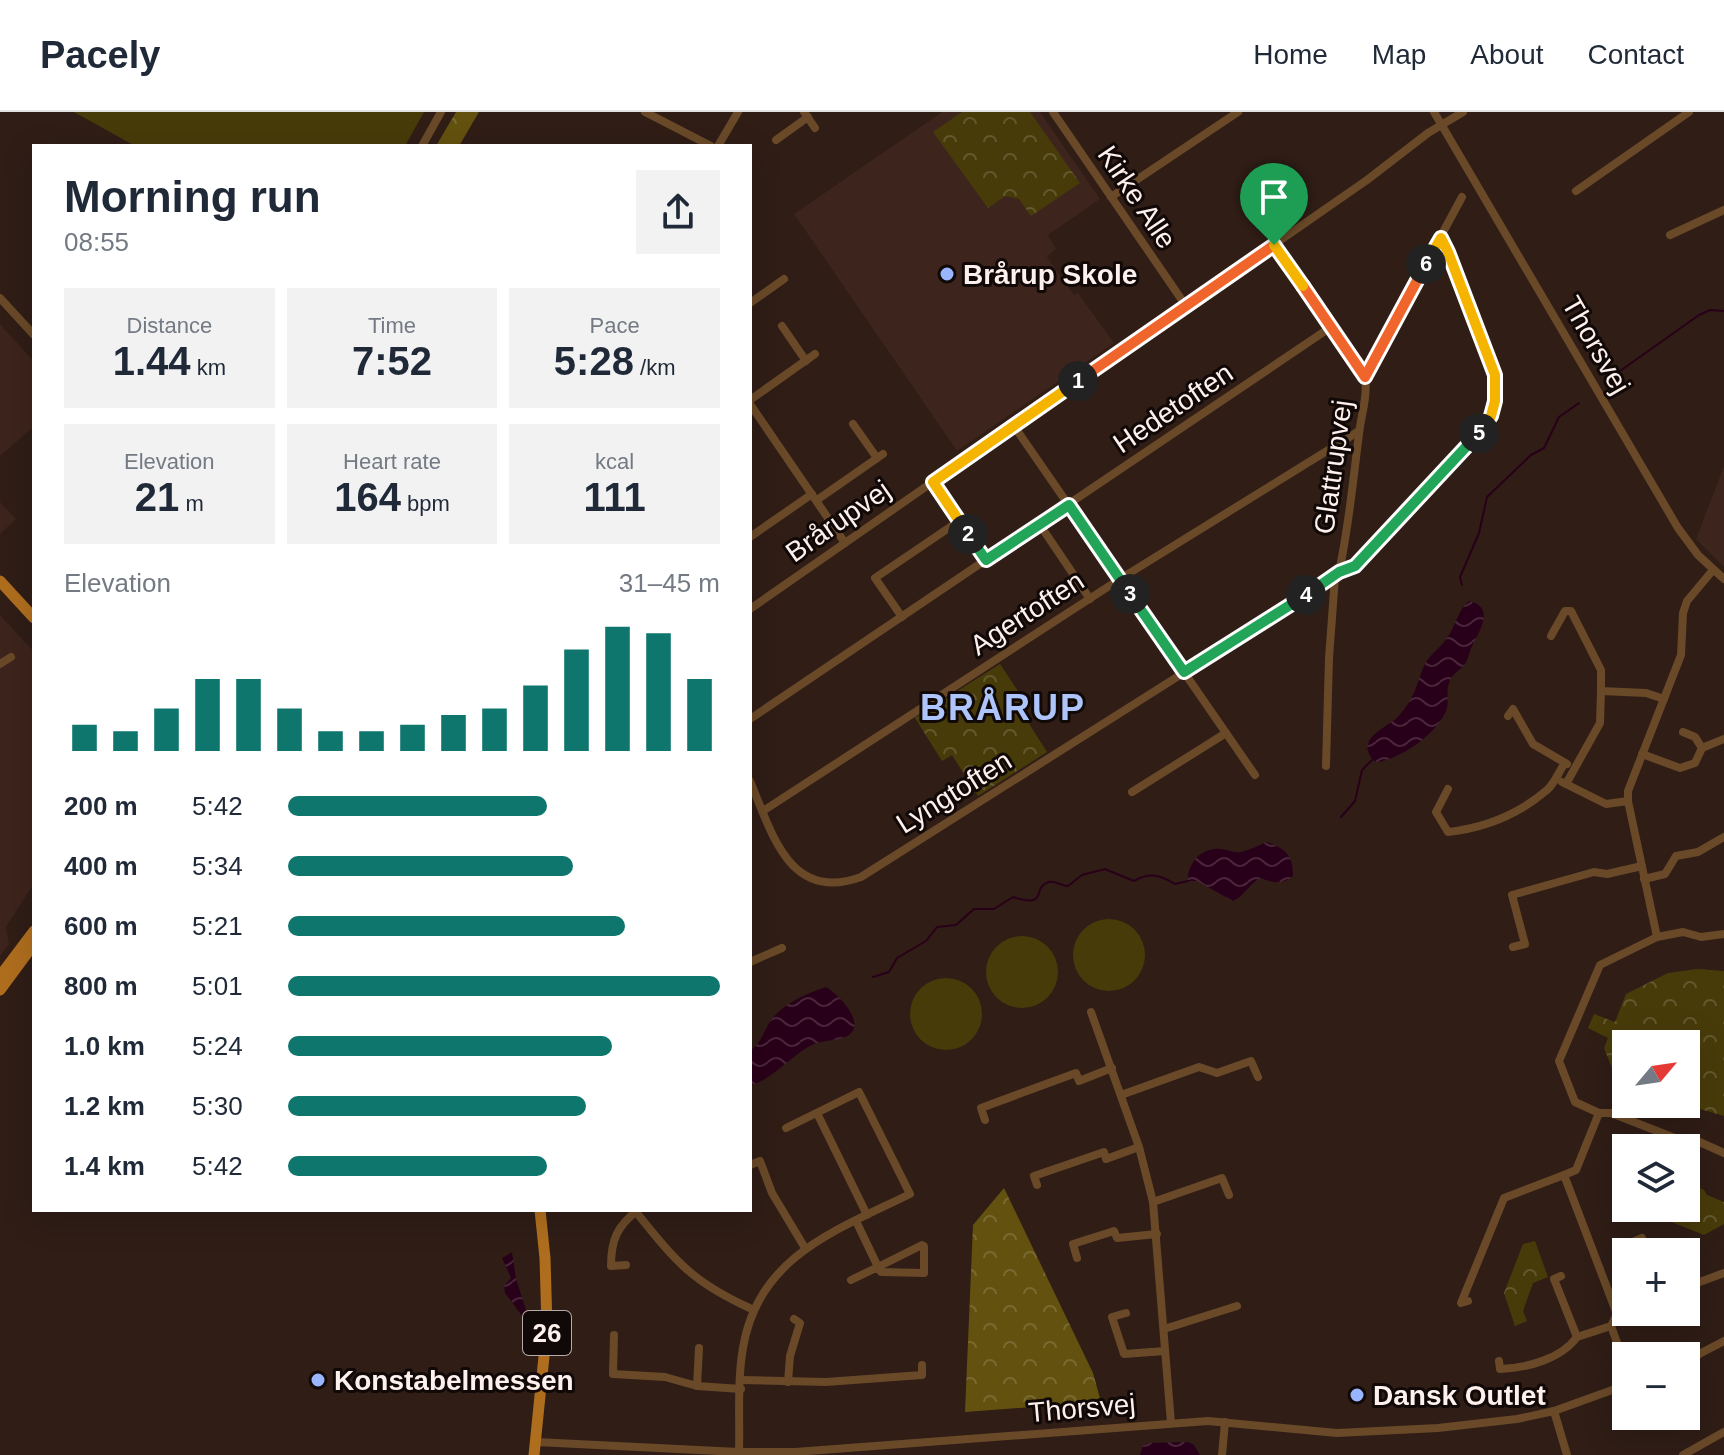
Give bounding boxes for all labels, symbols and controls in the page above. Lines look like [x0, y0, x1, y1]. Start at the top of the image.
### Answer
text: Pacely [40, 34, 160, 76]
text: Home [1253, 39, 1328, 70]
text: Map [1372, 39, 1426, 70]
text: About [1470, 39, 1544, 70]
text: Contact [1588, 39, 1684, 70]
street label: Kirke Alle [1092, 140, 1182, 254]
pin [1240, 163, 1308, 245]
button: share [636, 170, 720, 254]
text: Morning run [64, 172, 321, 221]
icon: arrive [1252, 175, 1296, 219]
text: 08:55 [64, 227, 129, 257]
pin: 6 [1406, 244, 1446, 284]
text: 6 [1420, 251, 1432, 276]
place label: Brårup Skole [963, 259, 1137, 290]
marker: Brårup Skole [938, 265, 956, 283]
street label: Thorsvej [1556, 291, 1636, 399]
text: Distance [127, 313, 212, 338]
text: Time [368, 313, 416, 338]
text: Pace [590, 313, 640, 338]
text: 1.44 [113, 339, 191, 383]
text: 7:52 [352, 339, 432, 383]
text: 5:28 [554, 339, 634, 383]
text: km [191, 355, 226, 380]
text: /km [634, 355, 675, 380]
street label: Hedetoften [1108, 357, 1238, 459]
pin: 1 [1058, 361, 1098, 401]
text: 1 [1072, 368, 1084, 393]
street label: Glattrupvej [1308, 398, 1358, 536]
pin: 5 [1459, 413, 1499, 453]
text: 5 [1473, 420, 1485, 445]
text: Elevation [124, 449, 215, 474]
text: Heart rate [343, 449, 441, 474]
text: kcal [595, 449, 634, 474]
street label: Brårupvej [780, 474, 896, 568]
text: 21 [135, 475, 179, 519]
text: 164 [334, 475, 401, 519]
text: 111 [584, 475, 646, 519]
text: m [179, 491, 204, 516]
text: bpm [401, 491, 450, 516]
pin: 2 [948, 514, 988, 554]
text: 2 [962, 521, 974, 546]
street label: Agertoften [964, 565, 1090, 661]
text: Elevation [64, 568, 171, 598]
text: 31–45 m [619, 568, 720, 598]
pin: 3 [1110, 574, 1150, 614]
pin: 4 [1286, 575, 1326, 615]
text: 3 [1124, 581, 1136, 606]
text: 4 [1300, 582, 1312, 607]
district label: BRÅRUP [920, 687, 1086, 728]
street label: Lyngtoften [891, 744, 1017, 840]
text: 200 m [64, 791, 138, 821]
text: 5:42 [192, 791, 243, 821]
text: 400 m [64, 851, 138, 881]
text: 5:34 [192, 851, 243, 881]
text: 600 m [64, 911, 138, 941]
text: 5:21 [192, 911, 243, 941]
text: 800 m [64, 971, 138, 1001]
text: 5:01 [192, 971, 243, 1001]
north arrow [1612, 1030, 1700, 1118]
map controls [1612, 1030, 1700, 1430]
text: 1.0 km [64, 1031, 145, 1061]
text: 5:24 [192, 1031, 243, 1061]
text: 1.2 km [64, 1091, 145, 1121]
text: 5:30 [192, 1091, 243, 1121]
button: layers [1612, 1134, 1700, 1222]
text: 1.4 km [64, 1151, 145, 1181]
text: 5:42 [192, 1151, 243, 1181]
button: + [1612, 1238, 1700, 1326]
road number: 26 [523, 1311, 571, 1355]
button: − [1612, 1342, 1700, 1430]
place label: Konstabelmessen [334, 1365, 574, 1396]
marker: Konstabelmessen [309, 1371, 327, 1389]
place label: Dansk Outlet [1373, 1380, 1546, 1411]
marker: Dansk Outlet [1348, 1386, 1366, 1404]
street label: Thorsvej [1027, 1388, 1137, 1428]

